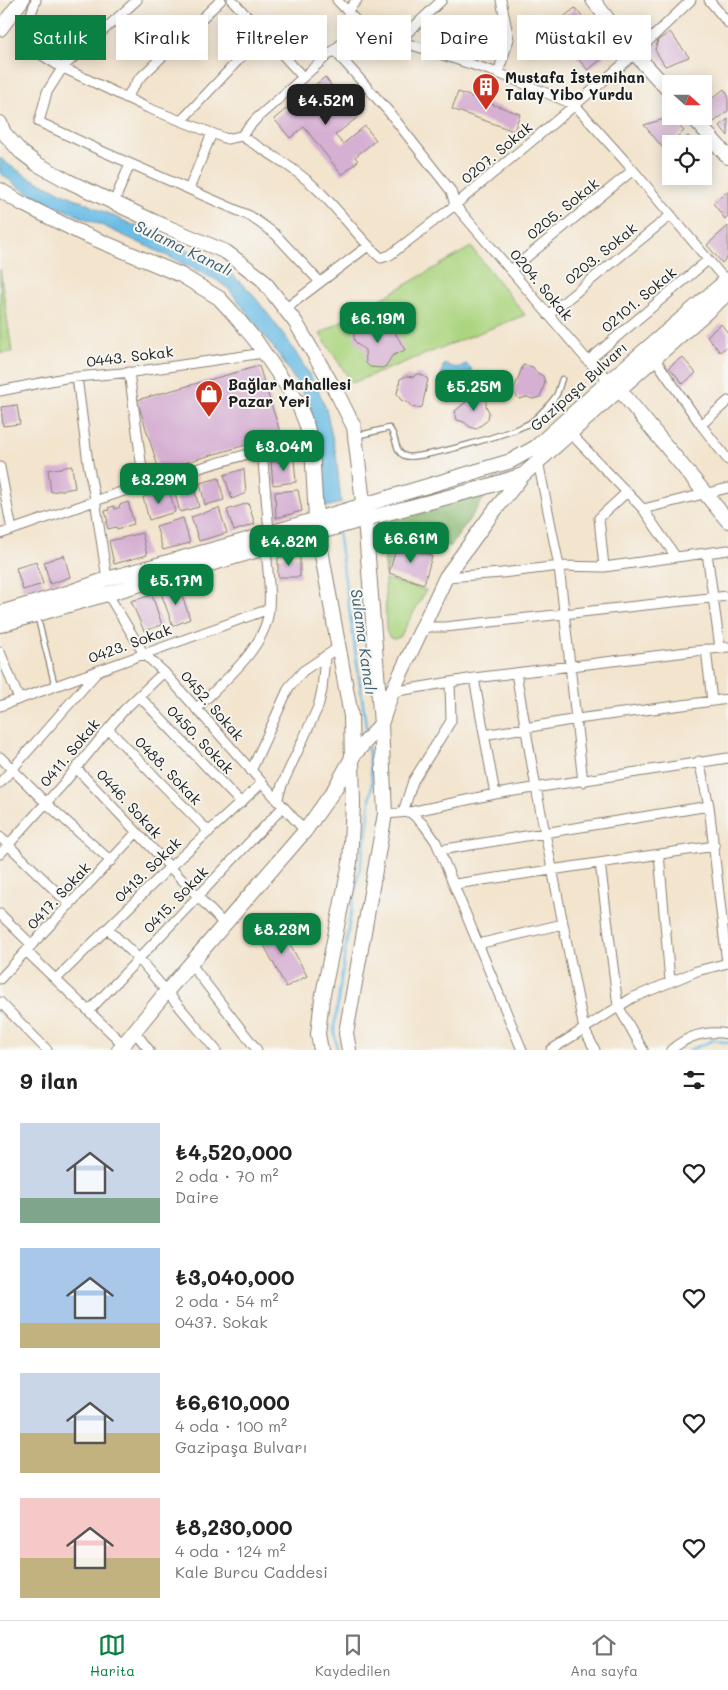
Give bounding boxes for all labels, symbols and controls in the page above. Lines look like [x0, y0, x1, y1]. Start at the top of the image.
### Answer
chip: Satılık [15, 15, 106, 60]
chip: Kiralık [116, 15, 208, 60]
chip: Filtreler [218, 15, 327, 60]
chip: Yeni [337, 15, 411, 60]
chip: Daire [421, 15, 507, 60]
chip: Müstakil ev [517, 15, 651, 60]
place label: Mustafa İstemihan Talay Yibo Yurdu [505, 67, 645, 104]
building icon: Mustafa İstemihan Talay Yibo Yurdu [471, 72, 501, 111]
north arrow [662, 75, 712, 125]
map controls [662, 75, 712, 185]
pin: ₺4.52M [285, 84, 367, 126]
text: ₺4.52M [298, 89, 354, 110]
street label: 0207. Sokak [457, 117, 536, 188]
button: locate [662, 135, 712, 185]
street label: 0205. Sokak [522, 173, 603, 244]
water label: Sulama Kanalı [131, 215, 237, 280]
street label: 0203. Sokak [560, 218, 641, 289]
street label: 0204. Sokak [506, 244, 578, 324]
street label: 02101. Sokak [597, 262, 680, 337]
pin: ₺6.19M [337, 302, 419, 344]
text: ₺6.19M [351, 307, 405, 328]
street label: Gazipaşa Bulvarı [525, 337, 631, 435]
street label: 0443. Sokak [85, 341, 175, 371]
pin: ₺5.25M [433, 370, 515, 412]
place label: Bağlar Mahallesi Pazar Yeri [228, 374, 352, 411]
text: ₺5.25M [446, 375, 502, 396]
shop icon: Bağlar Mahallesi Pazar Yeri [194, 379, 224, 418]
pin: ₺3.04M [243, 430, 325, 472]
text: ₺3.04M [255, 435, 313, 456]
pin: ₺3.29M [118, 462, 200, 505]
text: ₺3.29M [131, 468, 187, 489]
pin: ₺6.61M [370, 522, 452, 564]
pin: ₺4.82M [248, 524, 330, 567]
text: ₺6.61M [384, 527, 438, 548]
text: ₺4.82M [261, 530, 317, 551]
pin: ₺5.17M [135, 564, 217, 606]
text: ₺5.17M [149, 569, 203, 590]
water label: Sulama Kanalı [347, 587, 382, 696]
street label: 0423. Sokak [85, 619, 174, 667]
street label: 0452. Sokak [177, 666, 249, 745]
street label: 0450. Sokak [163, 701, 238, 778]
street label: 0411. Sokak [35, 714, 104, 791]
street label: 0488. Sokak [131, 732, 207, 809]
street label: 0446. Sokak [92, 764, 167, 842]
street label: 0413. Sokak [110, 832, 185, 906]
street label: 0417. Sokak [22, 857, 95, 933]
street label: 0415. Sokak [138, 862, 212, 937]
pin: ₺8.23M [241, 912, 323, 955]
text: ₺8.23M [254, 918, 310, 939]
icon: filters [680, 1066, 708, 1094]
text: 9 ilan [20, 1067, 78, 1094]
text: ₺4,520,000 [175, 1138, 292, 1165]
icon: home [60, 1143, 120, 1203]
icon: heart [680, 1159, 708, 1187]
text: 2 oda · 70 m² [175, 1165, 279, 1186]
text: Daire [175, 1186, 219, 1207]
text: ₺3,040,000 [175, 1263, 294, 1290]
icon: home [60, 1268, 120, 1328]
icon: heart [680, 1284, 708, 1312]
text: 2 oda · 54 m² [175, 1290, 279, 1311]
text: 0437. Sokak [175, 1311, 268, 1332]
text: ₺6,610,000 [175, 1388, 290, 1415]
icon: home [60, 1393, 120, 1453]
icon: heart [680, 1409, 708, 1437]
text: 4 oda · 100 m² [175, 1415, 287, 1436]
text: Gazipaşa Bulvarı [175, 1436, 308, 1457]
text: ₺8,230,000 [175, 1513, 292, 1540]
icon: home [60, 1518, 120, 1578]
icon: heart [680, 1534, 708, 1562]
text: 4 oda · 124 m² [175, 1540, 286, 1561]
text: Kale Burcu Caddesi [175, 1561, 328, 1582]
tab: Harita [90, 1631, 135, 1680]
tab: Kaydedilen [315, 1631, 390, 1680]
tab: Ana sayfa [570, 1631, 638, 1680]

